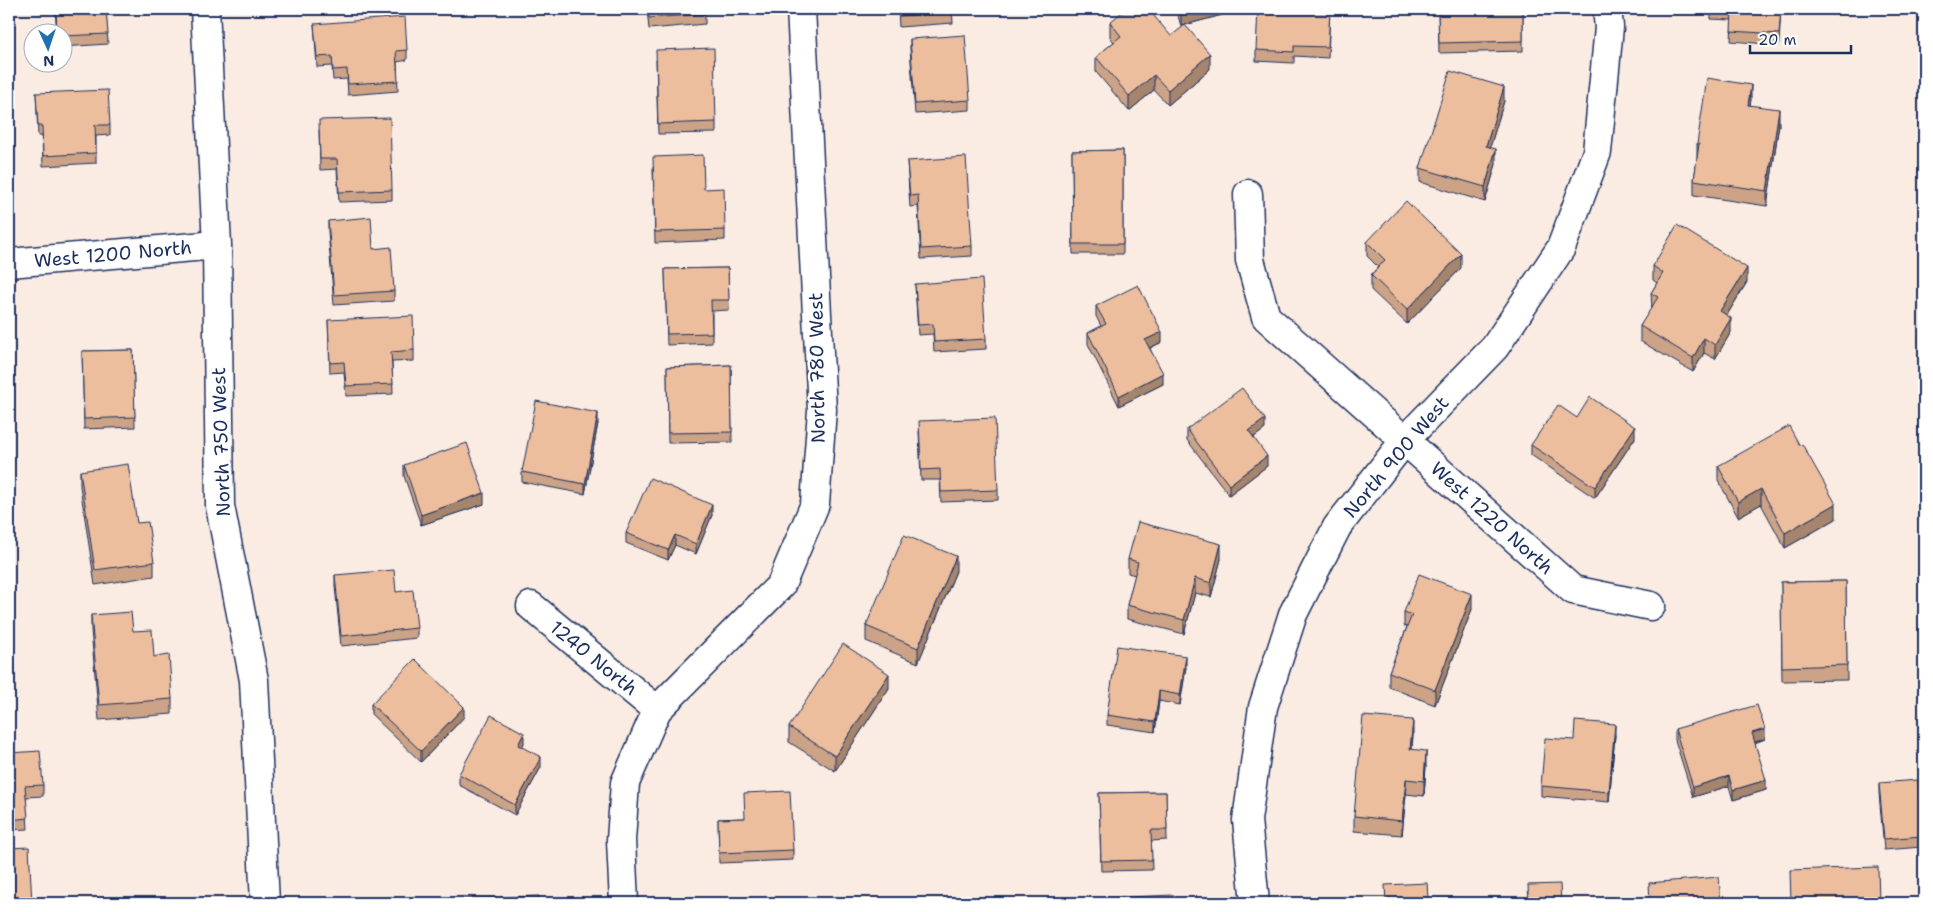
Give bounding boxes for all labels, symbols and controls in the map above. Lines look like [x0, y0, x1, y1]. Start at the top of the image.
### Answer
north arrow [22, 22, 72, 72]
scale bar [1750, 22, 1852, 54]
text: 20 m [1758, 30, 1797, 50]
text: N [43, 52, 55, 70]
street label: West 1200 North [33, 235, 193, 273]
street label: North 780 West [803, 292, 831, 444]
street label: North 750 West [206, 367, 236, 517]
street label: North 900 West [1338, 391, 1454, 523]
street label: West 1220 North [1425, 456, 1559, 580]
street label: 1240 North [545, 615, 643, 701]

